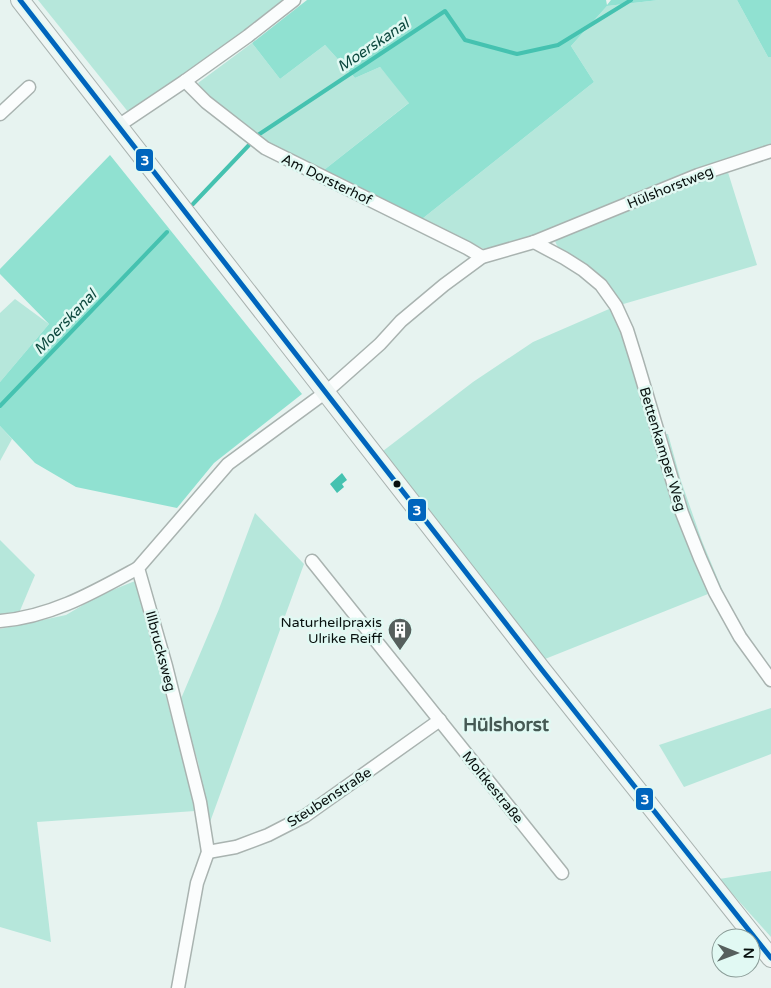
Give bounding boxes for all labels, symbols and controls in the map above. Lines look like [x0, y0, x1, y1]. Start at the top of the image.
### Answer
water label: Moerskanal [334, 13, 414, 76]
line badge: 3 [135, 148, 154, 172]
street label: Am Dorsterhof [279, 150, 375, 209]
text: 3 [141, 152, 150, 169]
street label: Hülshorstweg [625, 162, 716, 212]
water label: Moerskanal [30, 284, 102, 358]
street label: Bettenkamper Weg [636, 385, 689, 513]
unlabelled marker [392, 479, 402, 489]
line badge: 3 [407, 498, 427, 522]
text: 3 [413, 502, 422, 519]
street label: Illbrucksweg [142, 609, 179, 693]
place label: Naturheilpraxis Ulrike Reiff [281, 614, 382, 647]
building icon: Naturheilpraxis Ulrike Reiff [387, 617, 413, 651]
district label: Hülshorst [463, 714, 550, 736]
street label: Moltkestraße [458, 748, 527, 827]
street label: Steubenstraße [284, 764, 375, 831]
line badge: 3 [635, 787, 654, 811]
text: 3 [641, 791, 650, 808]
north arrow [711, 928, 761, 978]
text: N [740, 947, 757, 959]

